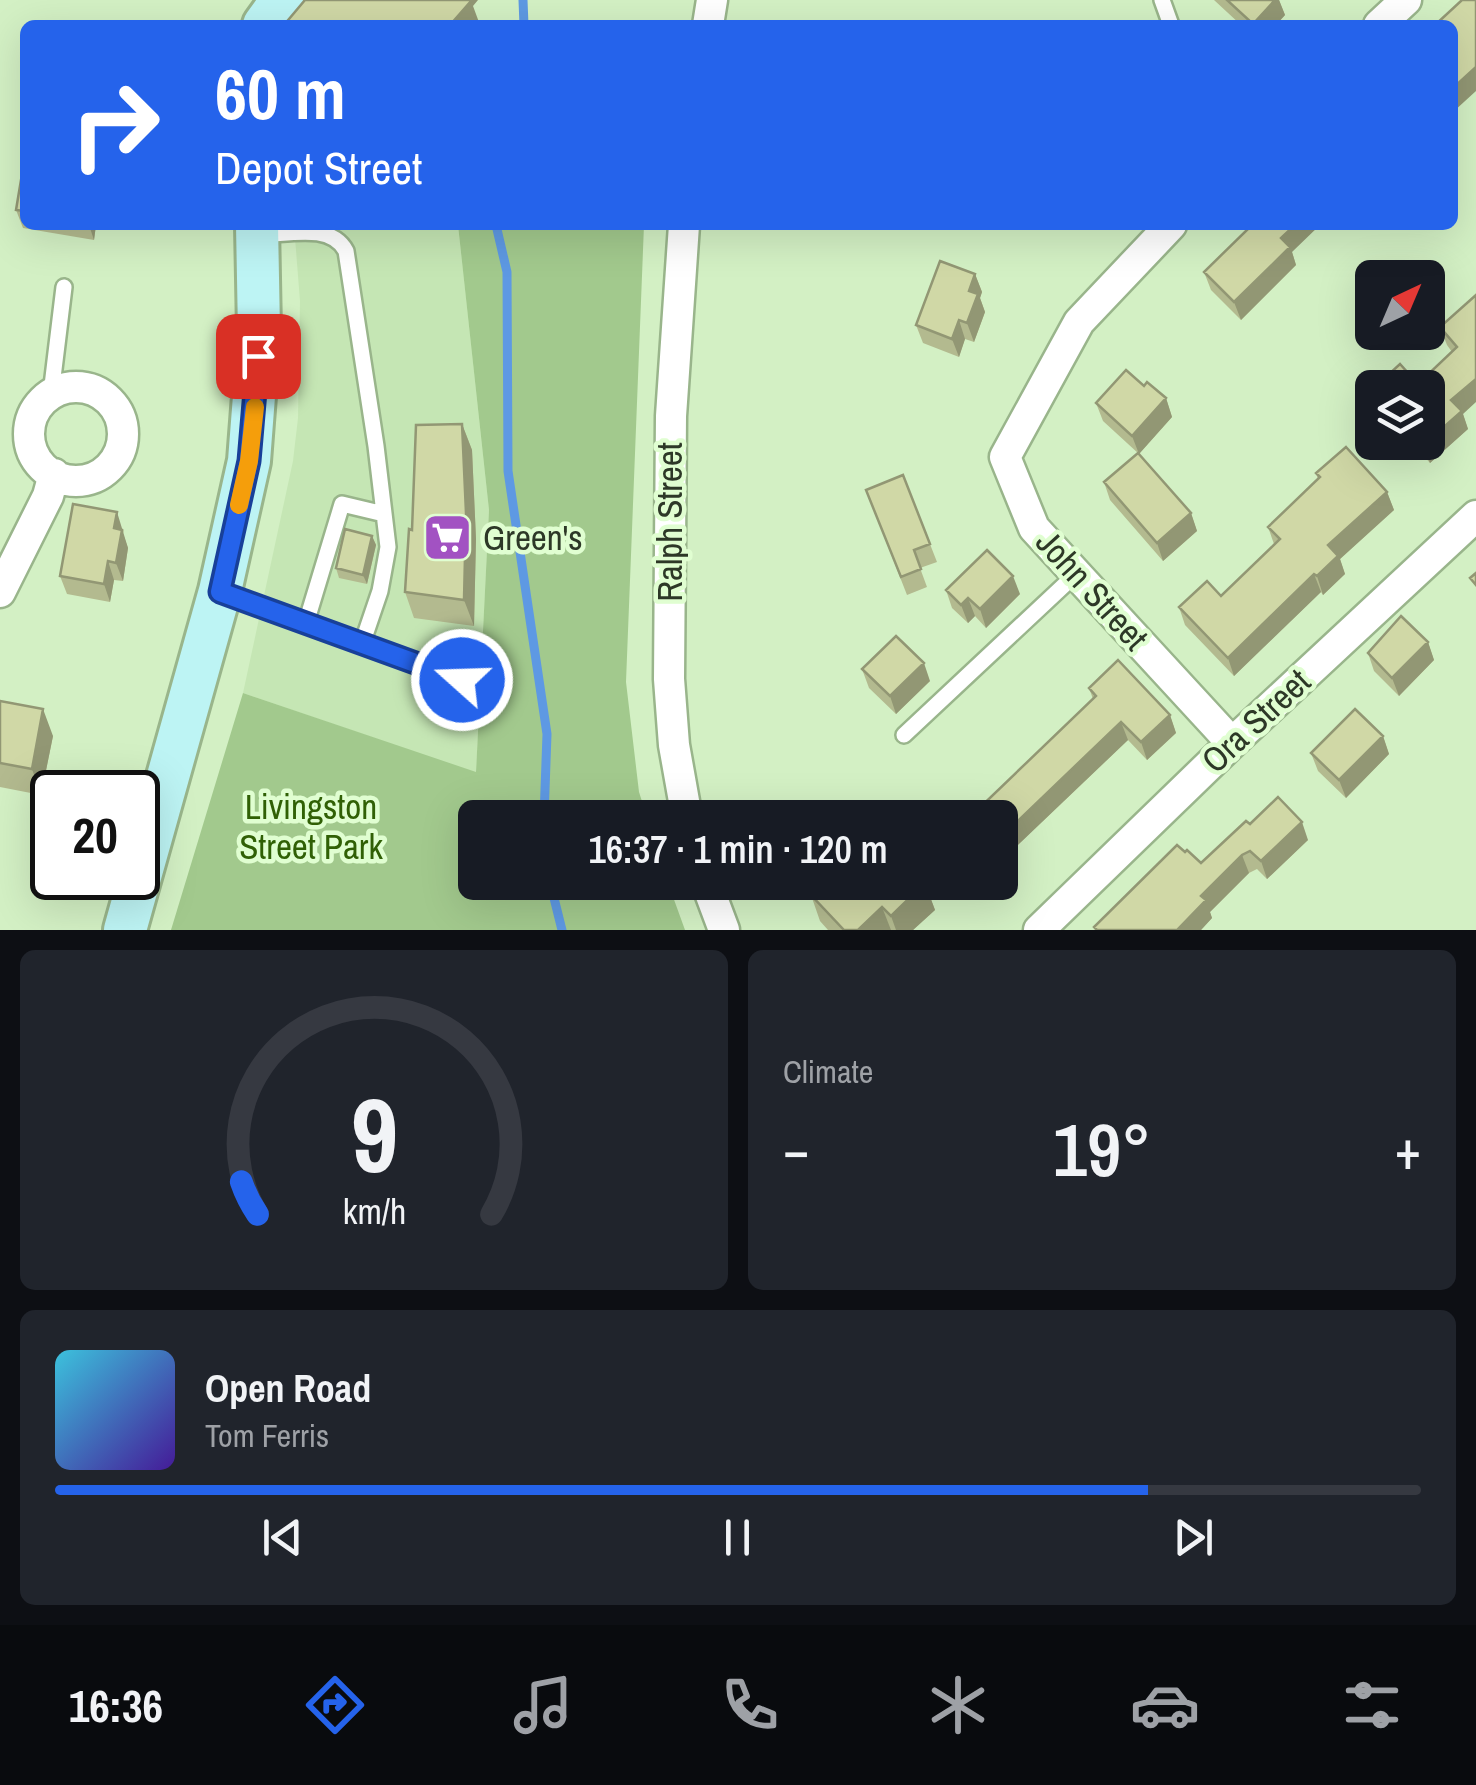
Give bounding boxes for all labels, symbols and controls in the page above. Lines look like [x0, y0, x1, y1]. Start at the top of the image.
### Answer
text: 60 m [215, 47, 346, 141]
icon: right [50, 60, 180, 190]
text: Depot Street [215, 137, 422, 198]
north arrow [1355, 260, 1445, 350]
map controls [1355, 260, 1445, 460]
pin [216, 314, 301, 399]
icon: arrive [231, 329, 286, 384]
button: layers [1355, 370, 1445, 460]
street label: Ralph Street [646, 442, 693, 602]
supermarket icon: Green's [422, 512, 474, 564]
place label: Green's [483, 514, 583, 561]
street label: John Street [1026, 519, 1159, 660]
position arrow [410, 628, 514, 732]
street label: Ora Street [1191, 658, 1320, 783]
speed limit sign: 20 [30, 770, 160, 900]
park label: Livingston Street Park [239, 783, 383, 870]
text: 16:37 · 1 min · 120 m [588, 824, 888, 875]
text: Climate [783, 1050, 873, 1093]
text: 9 [350, 1064, 398, 1204]
text: 19° [1053, 1098, 1151, 1199]
text: − [783, 1112, 809, 1186]
text: + [1395, 1112, 1421, 1186]
text: km/h [342, 1187, 406, 1235]
text: Open Road [205, 1363, 371, 1414]
text: Tom Ferris [205, 1414, 329, 1457]
icon: previous [255, 1510, 310, 1565]
icon: pause [710, 1510, 765, 1565]
icon: next [1166, 1510, 1221, 1565]
icon: directions [300, 1670, 370, 1740]
icon: music [508, 1670, 578, 1740]
icon: phone [715, 1670, 785, 1740]
icon: climate [923, 1670, 993, 1740]
icon: car [1130, 1670, 1200, 1740]
icon: filters [1337, 1670, 1407, 1740]
text: 16:36 [69, 1675, 163, 1736]

